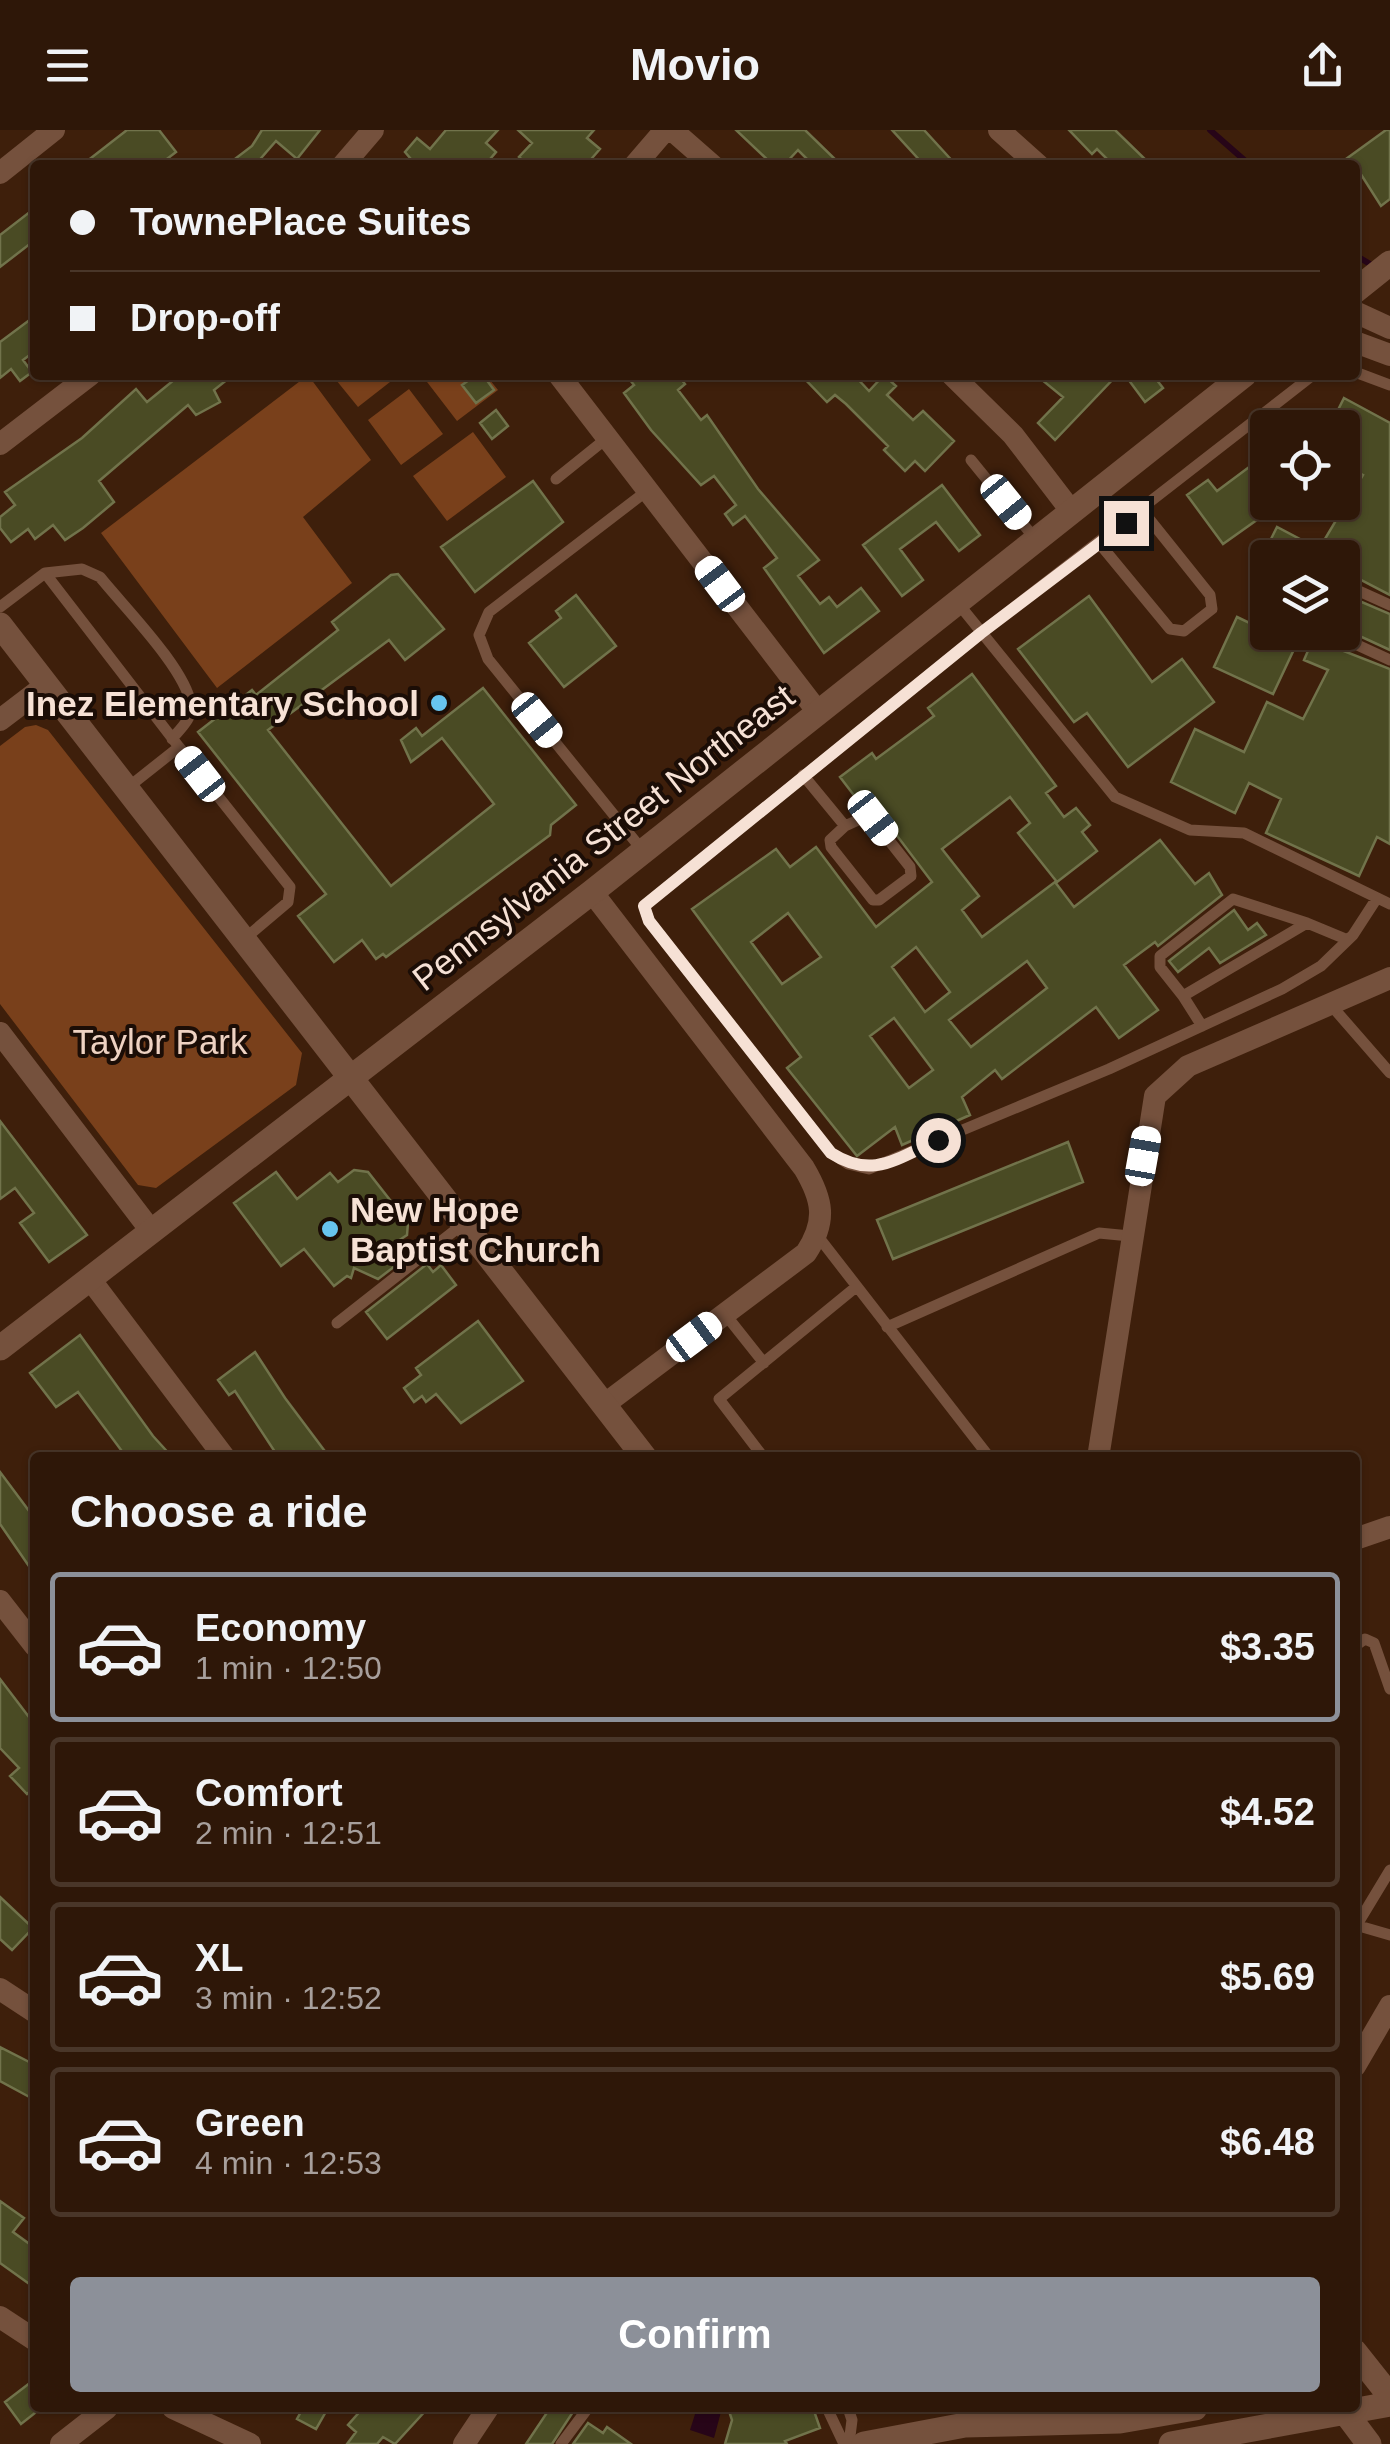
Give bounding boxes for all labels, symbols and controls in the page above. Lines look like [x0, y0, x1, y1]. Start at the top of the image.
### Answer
icon: menu [40, 38, 95, 93]
icon: share [1295, 38, 1350, 93]
text: Movio [630, 39, 760, 90]
text: TownePlace Suites [130, 201, 471, 243]
text: Drop-off [130, 297, 280, 339]
map controls [1250, 410, 1360, 650]
button: locate [1250, 410, 1360, 520]
car [975, 469, 1037, 535]
route end [1104, 501, 1149, 546]
button: layers [1250, 540, 1360, 650]
car [690, 551, 750, 617]
street label: Pennsylvania Street Northeast [405, 676, 801, 998]
place label: Inez Elementary School [26, 684, 419, 723]
car [506, 687, 568, 753]
marker: Inez Elementary School [428, 692, 450, 714]
car [170, 741, 230, 807]
car [843, 785, 903, 851]
park label: Taylor Park [72, 1022, 248, 1061]
route start [916, 1118, 961, 1163]
car [1123, 1124, 1163, 1188]
place label: New Hope Baptist Church [350, 1190, 601, 1269]
marker: New Hope Baptist Church [319, 1218, 341, 1240]
car [661, 1307, 727, 1367]
text: Choose a ride [70, 1486, 368, 1537]
icon: car [75, 1602, 165, 1692]
text: Economy [195, 1607, 366, 1649]
text: $3.35 [1220, 1626, 1315, 1668]
text: 1 min · 12:50 [195, 1650, 382, 1686]
icon: car [75, 1767, 165, 1857]
text: Comfort [195, 1772, 343, 1814]
text: $4.52 [1220, 1791, 1315, 1833]
text: 2 min · 12:51 [195, 1815, 382, 1851]
icon: car [75, 1932, 165, 2022]
text: XL [195, 1937, 244, 1979]
text: $5.69 [1220, 1956, 1315, 1998]
text: 3 min · 12:52 [195, 1980, 382, 2016]
icon: car [75, 2097, 165, 2187]
text: Green [195, 2102, 305, 2144]
text: $6.48 [1220, 2121, 1315, 2163]
text: 4 min · 12:53 [195, 2145, 382, 2181]
button: Confirm [70, 2277, 1320, 2392]

